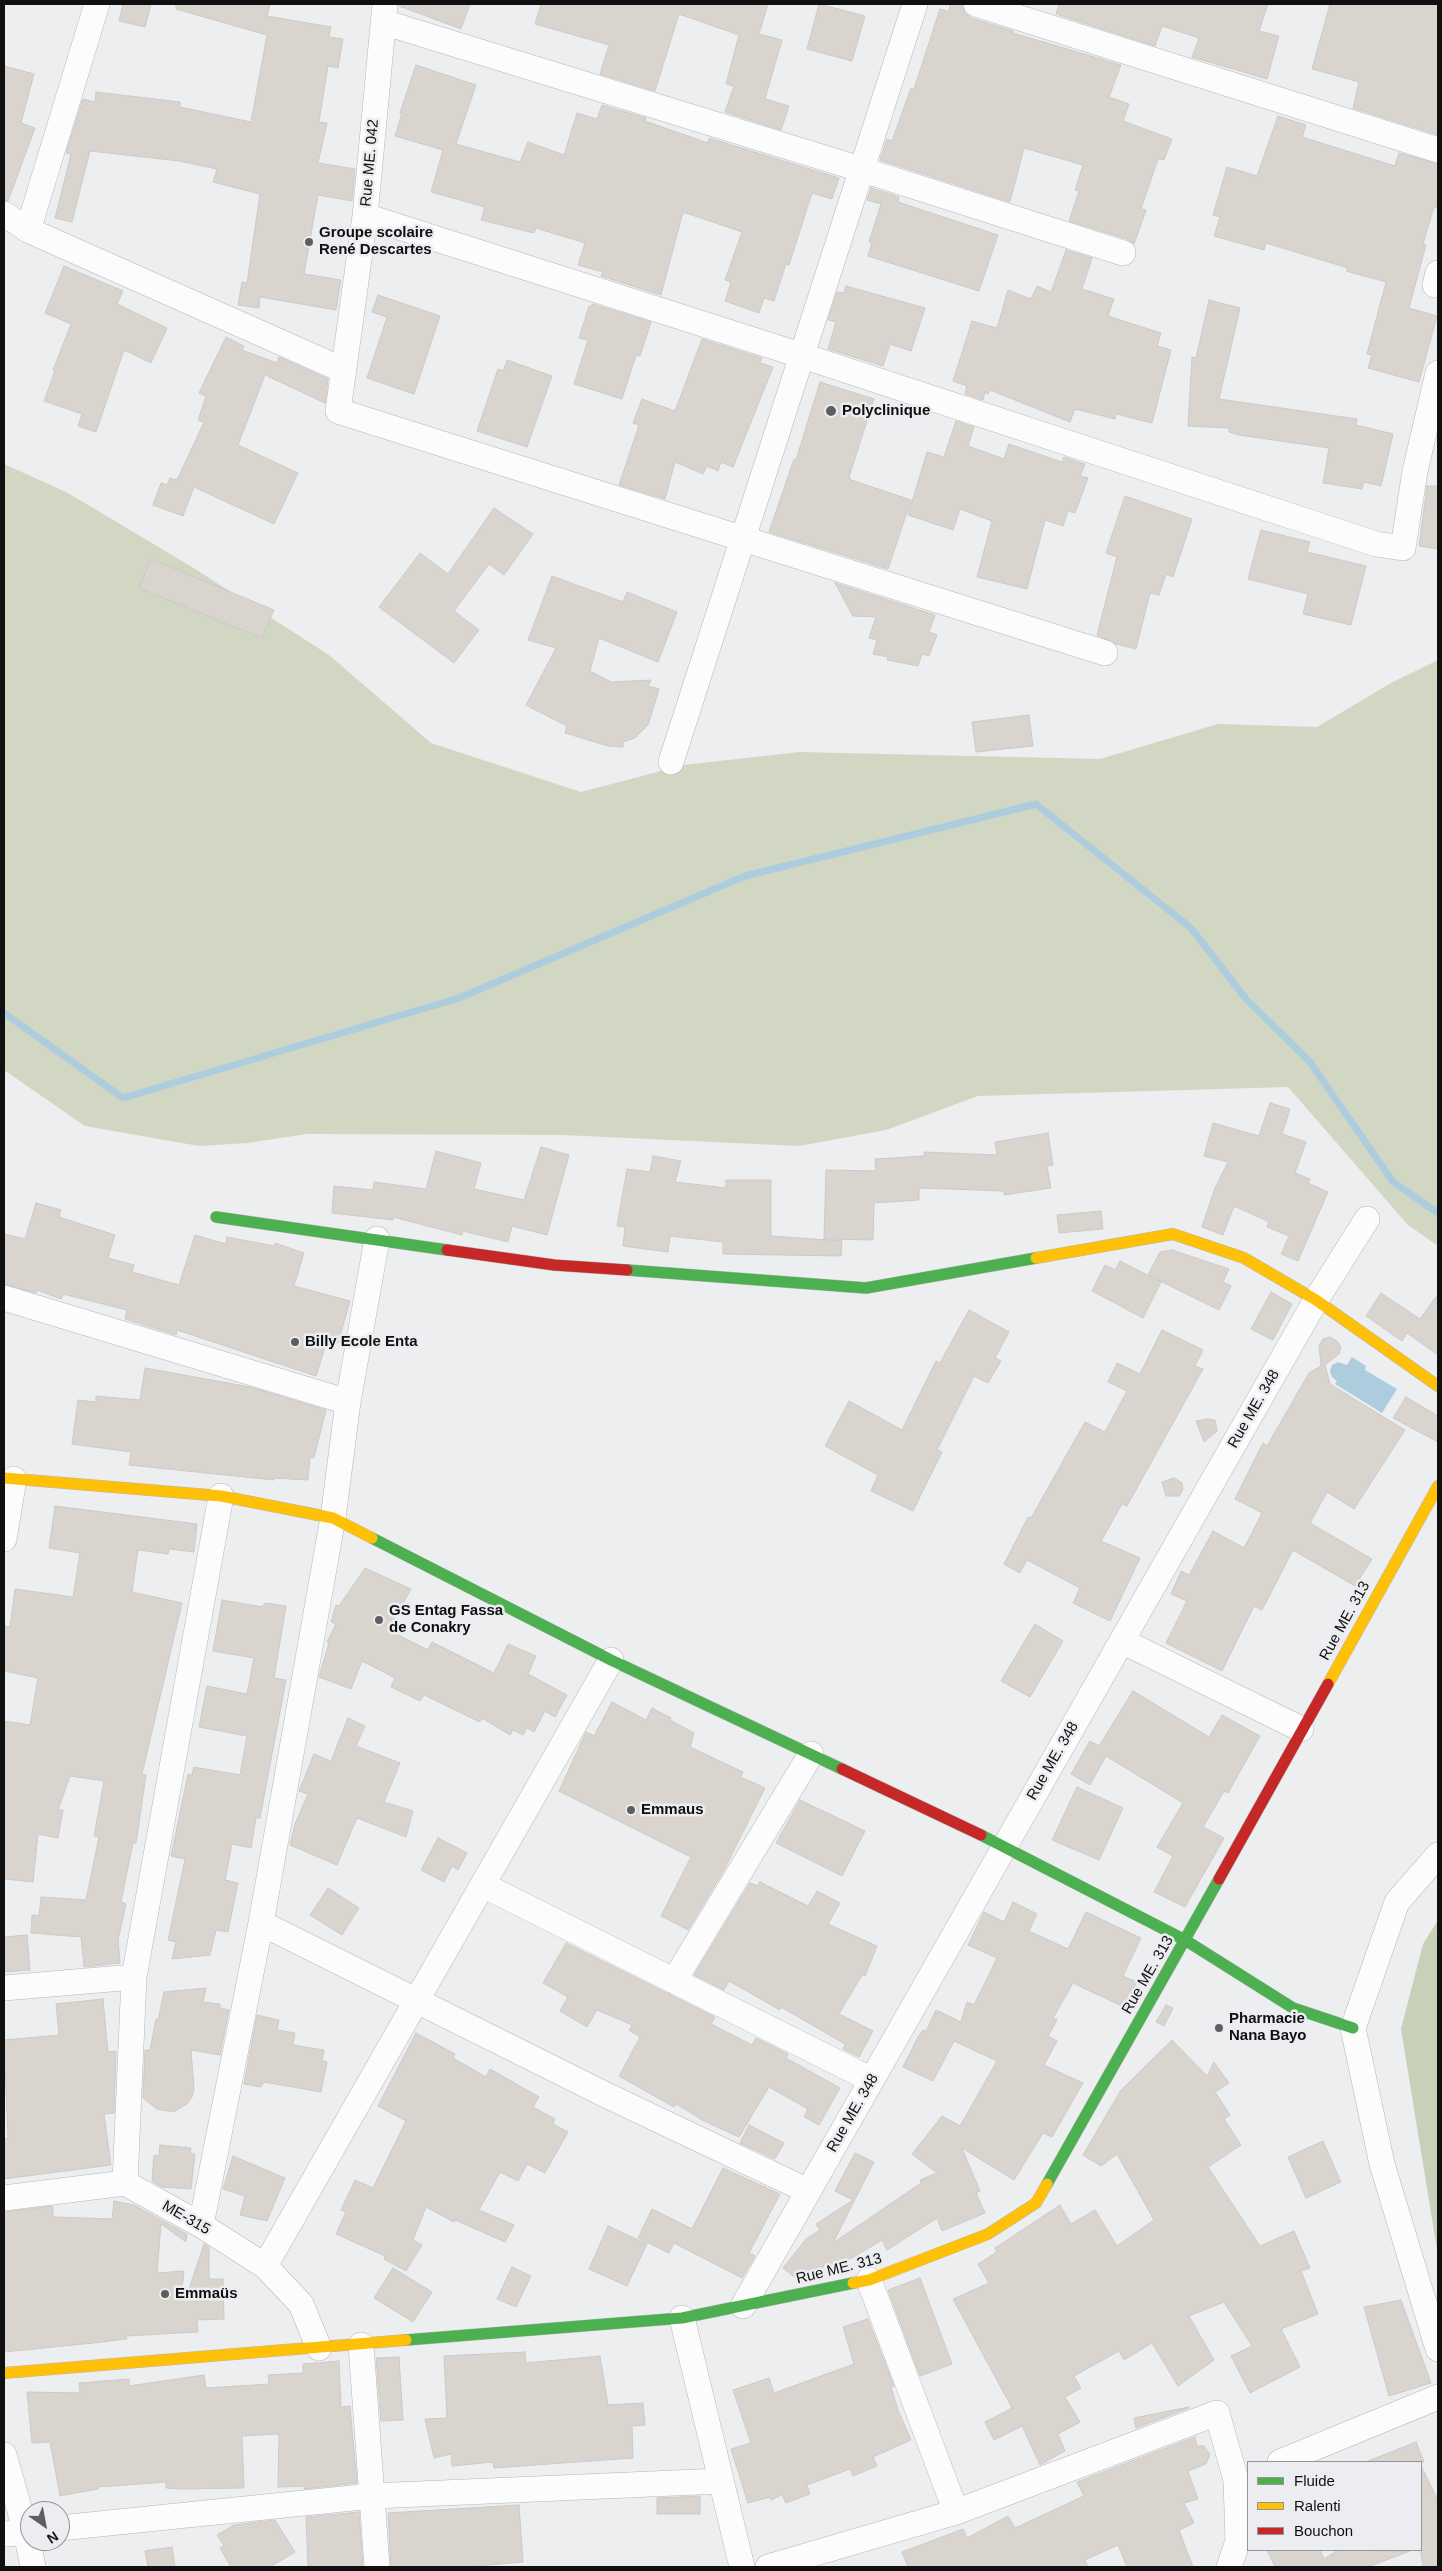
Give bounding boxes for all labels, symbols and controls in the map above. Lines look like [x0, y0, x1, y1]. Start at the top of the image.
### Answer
street label: Rue ME. 042 [357, 119, 383, 207]
place label: Groupe scolaire René Descartes [319, 224, 433, 259]
marker: Groupe scolaire René Descartes [303, 236, 315, 248]
place label: Polyclinique [842, 402, 930, 420]
marker: Polyclinique [824, 404, 838, 418]
place label: Billy Ecole Enta [305, 1333, 418, 1351]
marker: Billy Ecole Enta [289, 1336, 301, 1348]
street label: Rue ME. 348 [1224, 1367, 1284, 1451]
street label: Rue ME. 313 [1316, 1578, 1374, 1664]
place label: GS Entag Fassa de Conakry [389, 1602, 503, 1637]
marker: GS Entag Fassa de Conakry [373, 1614, 385, 1626]
street label: Rue ME. 348 [1023, 1719, 1083, 1803]
place label: Emmaus [641, 1801, 704, 1819]
marker: Emmaus [625, 1804, 637, 1816]
street label: Rue ME. 313 [1118, 1933, 1178, 2017]
place label: Pharmacie Nana Bayo [1229, 2010, 1307, 2045]
marker: Pharmacie Nana Bayo [1213, 2022, 1225, 2034]
street label: Rue ME. 348 [823, 2071, 883, 2155]
street label: ME-315 [159, 2197, 213, 2239]
street label: Rue ME. 313 [794, 2250, 884, 2288]
place label: Emmaüs [175, 2285, 238, 2303]
marker: Emmaüs [159, 2288, 171, 2300]
legend [1247, 2461, 1422, 2551]
text: Fluide [1294, 2472, 1335, 2489]
text: Ralenti [1294, 2497, 1341, 2514]
north arrow [20, 2501, 70, 2551]
text: Bouchon [1294, 2522, 1353, 2539]
text: N [44, 2528, 61, 2547]

